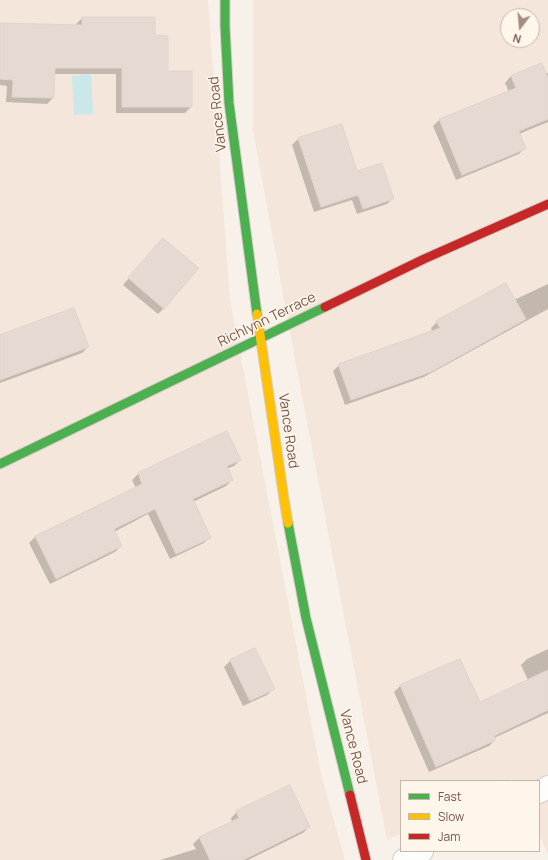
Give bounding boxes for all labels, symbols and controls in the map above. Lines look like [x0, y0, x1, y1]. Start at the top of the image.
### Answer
north arrow [500, 8, 540, 48]
text: N [511, 31, 523, 47]
street label: Vance Road [206, 76, 230, 152]
street label: Richlynn Terrace [215, 289, 319, 351]
street label: Vance Road [274, 392, 302, 470]
street label: Vance Road [336, 708, 370, 786]
legend [400, 780, 540, 852]
text: Fast [438, 788, 462, 805]
text: Slow [438, 808, 464, 825]
text: Jam [438, 828, 460, 845]

